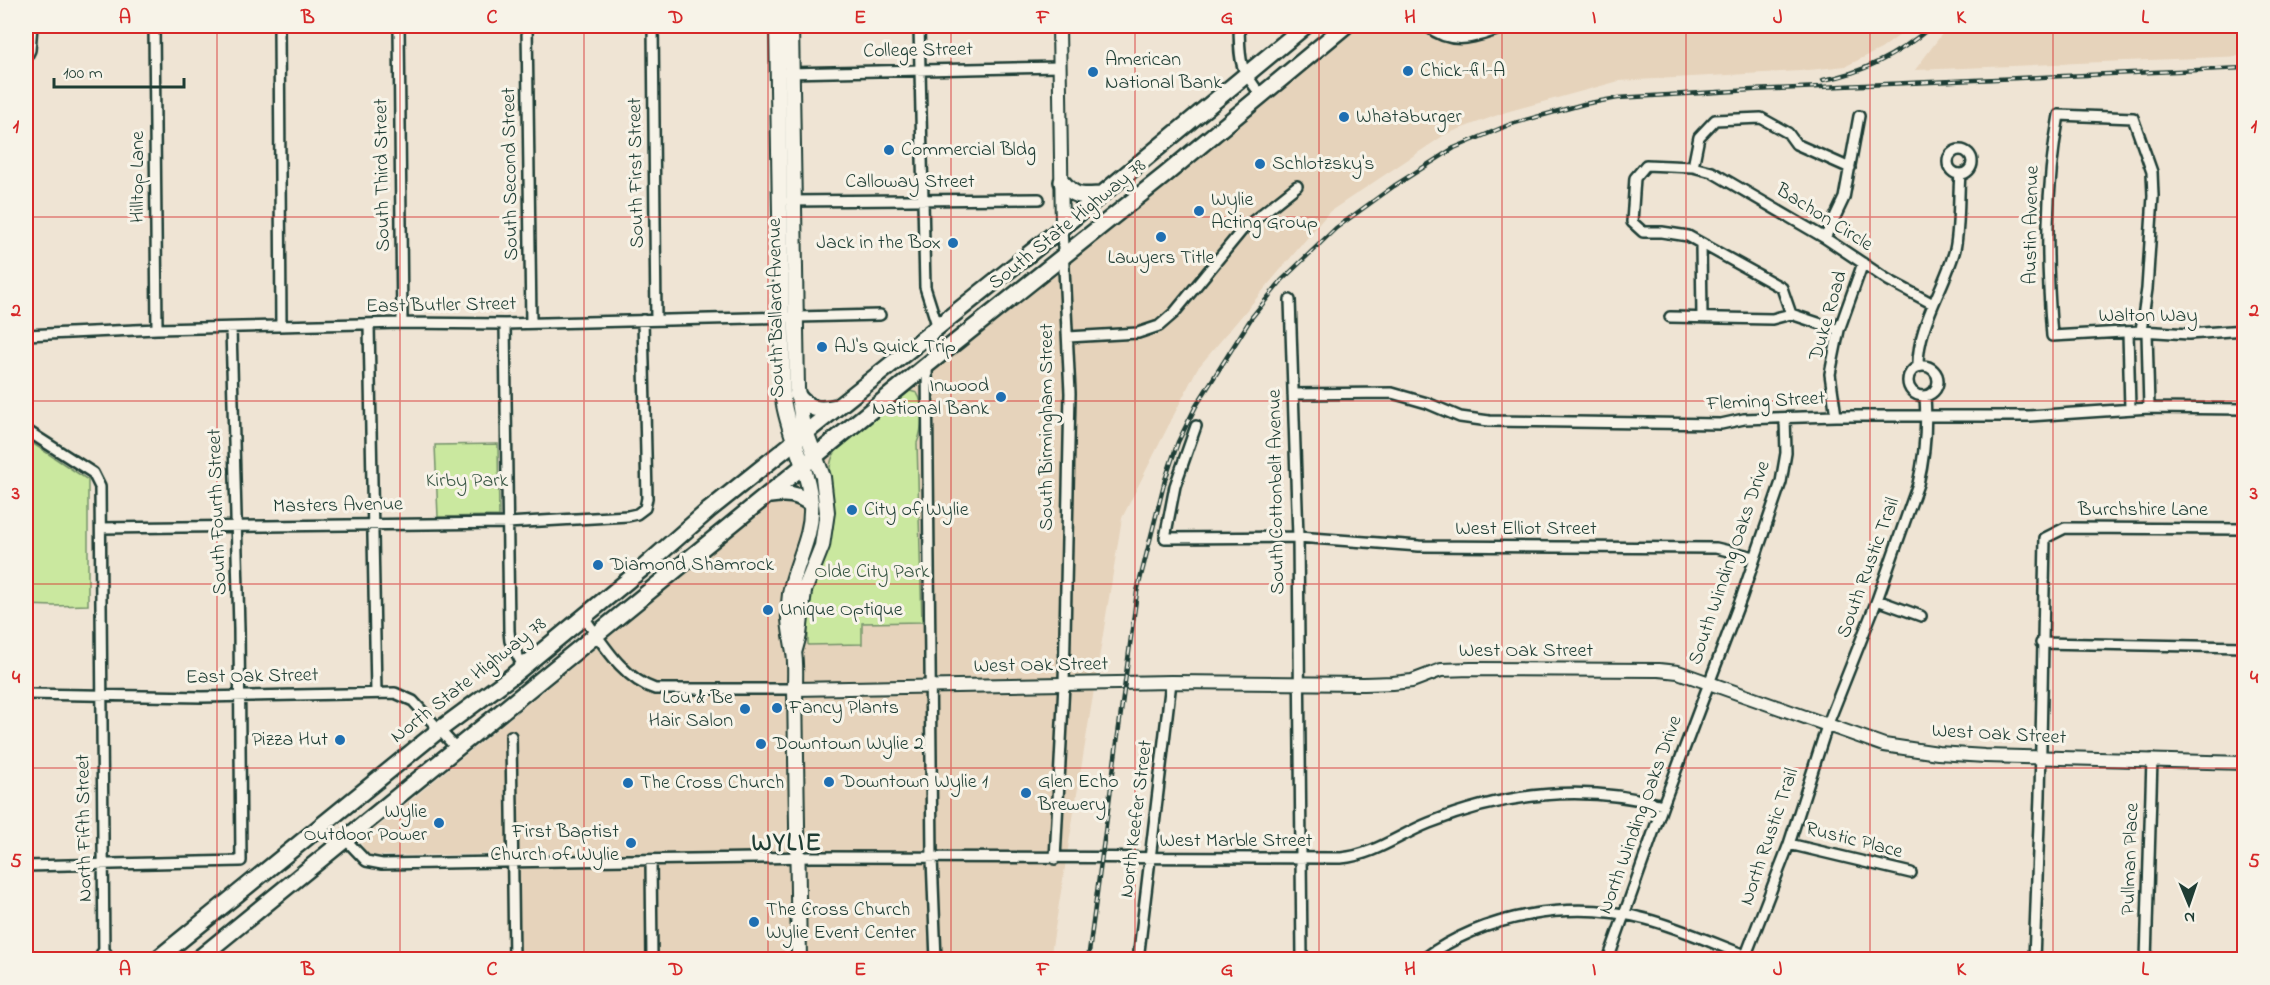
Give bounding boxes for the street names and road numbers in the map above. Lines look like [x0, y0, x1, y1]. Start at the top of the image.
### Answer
street label: College Street [863, 36, 973, 67]
street label: South Second Street [495, 87, 527, 261]
street label: South First Street [621, 97, 653, 249]
street label: South Third Street [367, 98, 399, 252]
street label: Hilltop Lane [124, 131, 153, 223]
street label: South State Highway 78 [983, 152, 1154, 299]
street label: Austin Avenue [2016, 165, 2048, 285]
street label: Calloway Street [845, 168, 975, 197]
street label: Bachon Circle [1769, 176, 1878, 259]
street label: South Ballard Avenue [761, 218, 793, 398]
street label: Duke Road [1802, 268, 1856, 365]
street label: East Butler Street [366, 290, 517, 322]
street label: Walton Way [2098, 302, 2198, 331]
street label: South Birmingham Street [1033, 323, 1063, 531]
street label: Fleming Street [1705, 384, 1826, 421]
street label: South Cottonbelt Avenue [1261, 389, 1293, 595]
street label: South Fourth Street [201, 428, 235, 596]
street label: South Winding Oaks Drive [1681, 457, 1780, 669]
street label: Masters Avenue [273, 490, 403, 522]
street label: South Rustic Trail [1830, 493, 1908, 643]
street label: Burchshire Lane [2077, 496, 2208, 525]
street label: West Elliot Street [1455, 515, 1597, 544]
street label: North State Highway 78 [385, 611, 554, 752]
street label: West Oak Street [1459, 637, 1594, 666]
street label: West Oak Street [974, 650, 1109, 682]
street label: East Oak Street [185, 661, 319, 693]
street label: North Winding Oaks Drive [1592, 712, 1691, 919]
street label: West Oak Street [1931, 717, 2067, 753]
street label: North Keefer Street [1113, 738, 1161, 900]
street label: North Fifth Street [69, 753, 101, 902]
street label: North Rustic Trail [1733, 764, 1807, 910]
street label: Pullman Place [2115, 802, 2147, 915]
street label: Rustic Place [1802, 815, 1906, 867]
street label: West Marble Street [1159, 827, 1313, 856]

